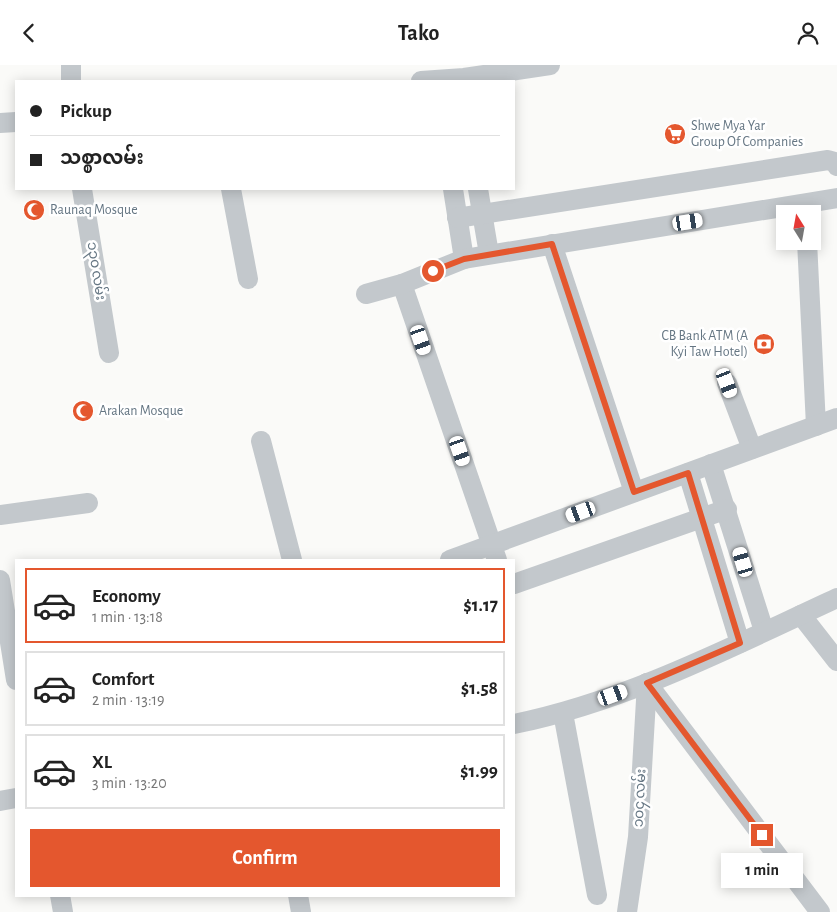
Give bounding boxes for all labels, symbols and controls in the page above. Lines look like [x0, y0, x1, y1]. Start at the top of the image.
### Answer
icon: back [15, 19, 43, 47]
icon: person [794, 19, 822, 47]
text: Tako [398, 22, 439, 44]
text: Pickup [60, 102, 112, 121]
place label: Shwe Mya Yar Group Of Companies [691, 119, 803, 149]
supermarket icon: Shwe Mya Yar Group Of Companies [663, 122, 687, 146]
text: သစ္စာလမ်း [60, 149, 144, 168]
mosque icon: Raunaq Mosque [22, 198, 46, 222]
place label: Raunaq Mosque [50, 203, 138, 217]
north arrow [776, 205, 821, 250]
map controls [776, 205, 821, 250]
car [672, 212, 703, 232]
street label: ၁၃၀ လမ်း [81, 240, 111, 302]
route start [422, 260, 444, 282]
car [409, 323, 432, 357]
place label: CB Bank ATM (A Kyi Taw Hotel) [661, 329, 748, 359]
bank icon: CB Bank ATM (A Kyi Taw Hotel) [752, 332, 776, 356]
car [714, 366, 739, 400]
mosque icon: Arakan Mosque [71, 399, 95, 423]
place label: Arakan Mosque [99, 404, 183, 418]
car [448, 434, 471, 468]
car [564, 500, 597, 524]
car [731, 545, 754, 579]
icon: car [32, 583, 77, 628]
text: Economy [92, 587, 161, 606]
text: $1.17 [463, 596, 498, 615]
text: 1 min · 13:18 [92, 609, 163, 625]
icon: car [32, 666, 77, 711]
text: Comfort [92, 670, 154, 689]
text: $1.58 [461, 679, 498, 698]
car [596, 683, 629, 707]
text: 2 min · 13:19 [92, 692, 165, 708]
icon: car [32, 749, 77, 794]
text: XL [92, 753, 112, 772]
text: $1.99 [460, 762, 498, 781]
street label: ၁၀၄ လမ်း [627, 768, 653, 828]
text: 3 min · 13:20 [92, 775, 167, 791]
route end [751, 824, 773, 846]
button: Confirm [30, 829, 500, 887]
callout: 1 min [721, 853, 803, 887]
text: 1 min [745, 862, 779, 878]

